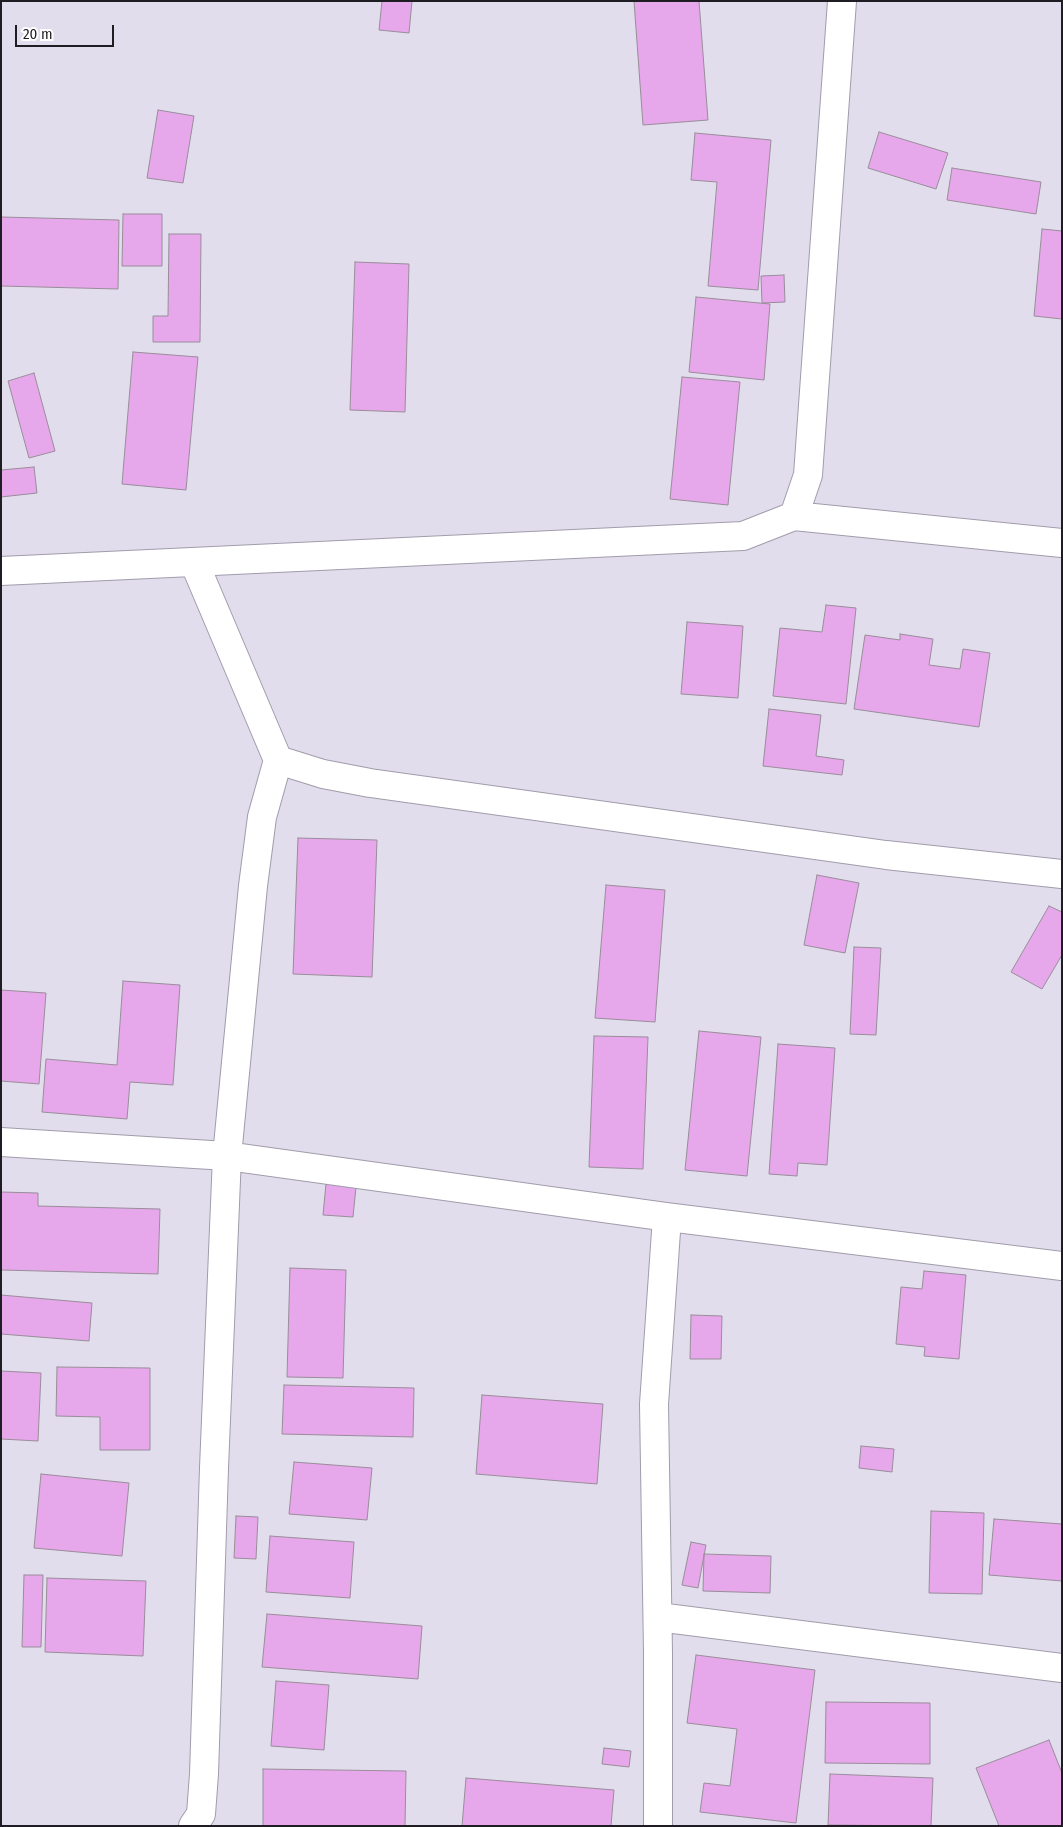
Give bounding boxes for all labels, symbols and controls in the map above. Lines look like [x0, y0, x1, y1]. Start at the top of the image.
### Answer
scale bar [18, 15, 116, 47]
text: 20 m [23, 25, 53, 43]

